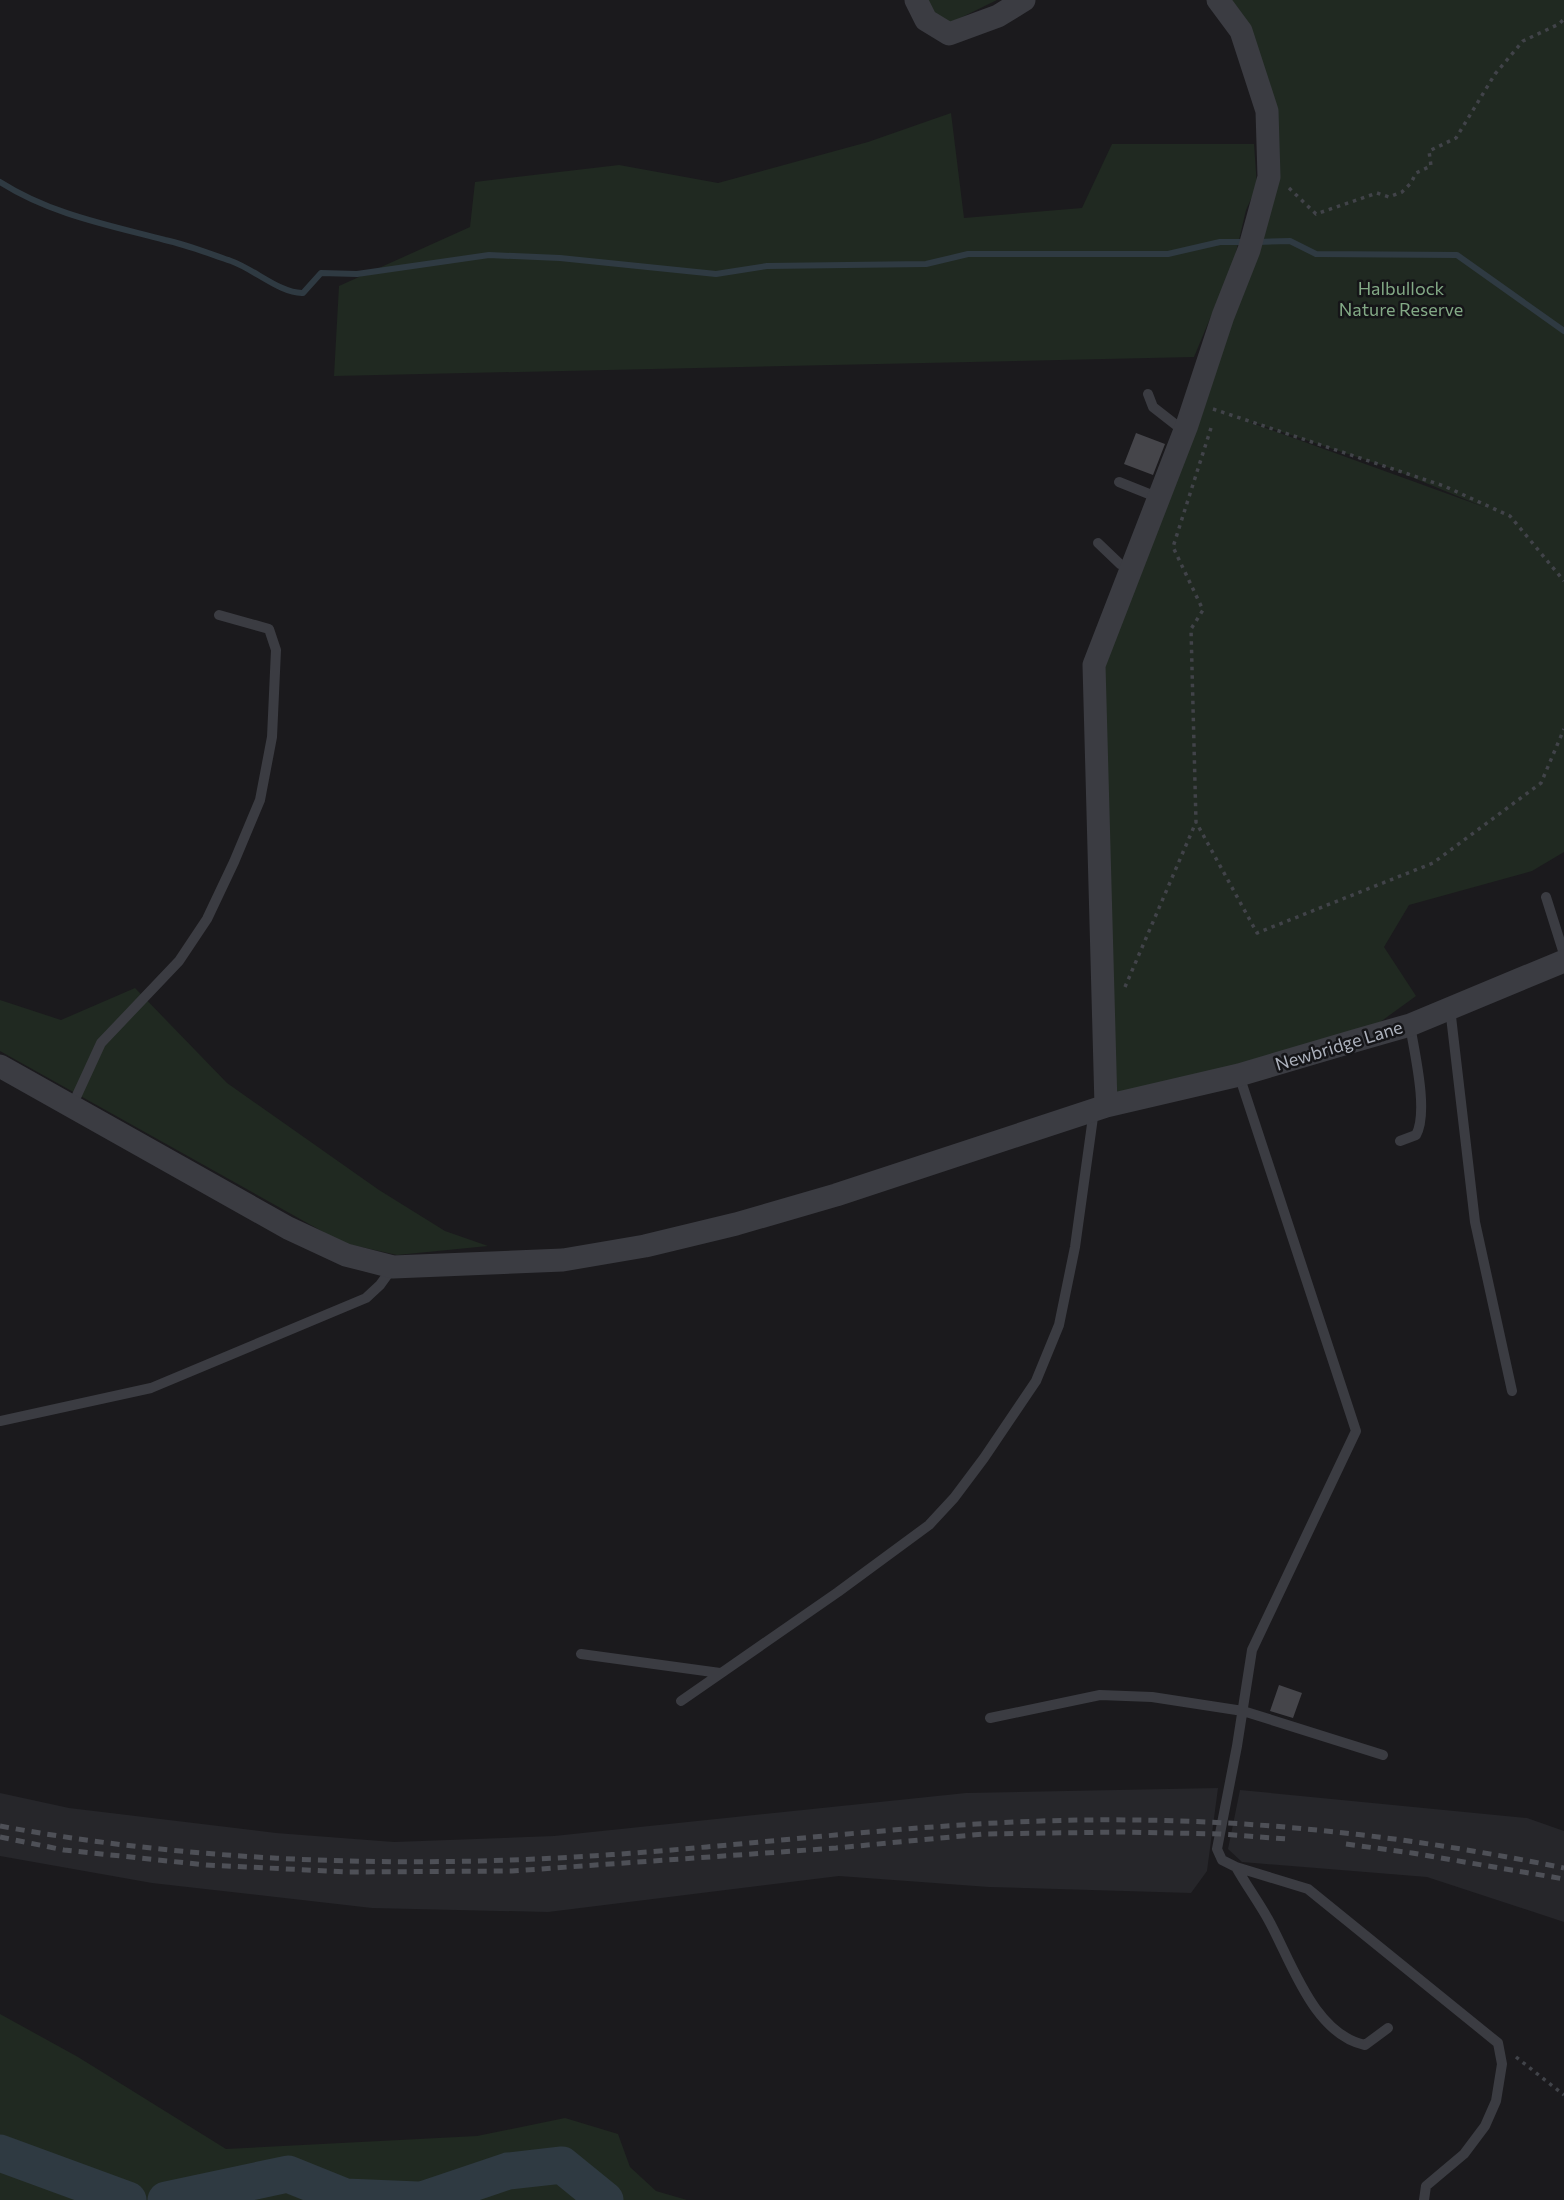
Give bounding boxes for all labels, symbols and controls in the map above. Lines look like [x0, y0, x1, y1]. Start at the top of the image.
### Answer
park label: Halbullock Nature Reserve [1339, 277, 1463, 320]
street label: Newbridge Lane [1272, 1015, 1405, 1075]

